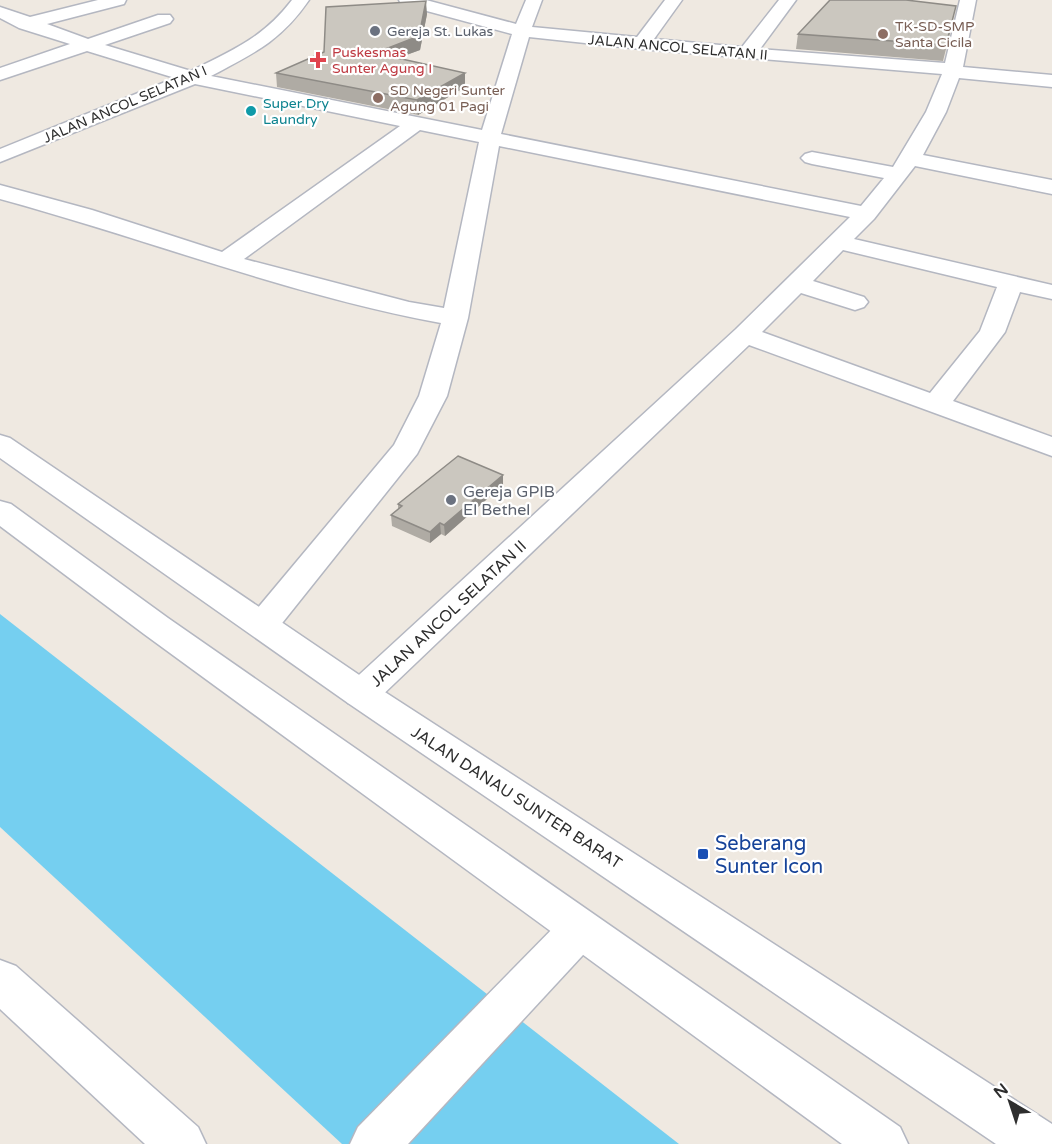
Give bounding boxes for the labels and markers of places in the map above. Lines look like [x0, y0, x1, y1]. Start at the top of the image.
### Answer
place label: TK-SD-SMP Santa Cicila [895, 18, 975, 51]
place label: Gereja St. Lukas [387, 23, 494, 40]
marker: Gereja St. Lukas [368, 24, 382, 38]
marker: TK-SD-SMP Santa Cicila [876, 27, 890, 41]
place label: Puskesmas Sunter Agung I [332, 44, 432, 77]
marker: Puskesmas Sunter Agung I [309, 51, 327, 69]
place label: SD Negeri Sunter Agung 01 Pagi [390, 82, 506, 115]
marker: SD Negeri Sunter Agung 01 Pagi [371, 91, 385, 105]
place label: Super Dry Laundry [263, 95, 330, 128]
marker: Super Dry Laundry [244, 104, 258, 118]
place label: Gereja GPIB El Bethel [463, 482, 555, 520]
marker: Gereja GPIB El Bethel [444, 493, 458, 507]
place label: Seberang Sunter Icon [715, 832, 823, 879]
marker: Seberang Sunter Icon [696, 847, 710, 861]

